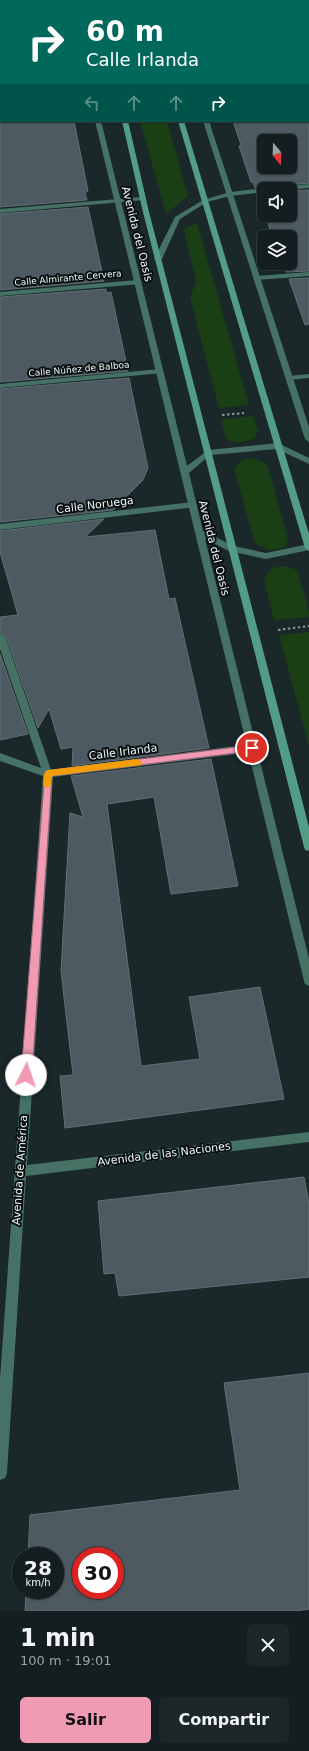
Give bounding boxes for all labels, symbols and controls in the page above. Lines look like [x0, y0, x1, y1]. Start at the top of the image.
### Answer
text: 60 m [86, 15, 164, 48]
icon: right [20, 16, 72, 68]
text: Calle Irlanda [86, 49, 199, 70]
icon: left [81, 92, 103, 114]
icon: ahead [123, 92, 145, 114]
icon: ahead [165, 92, 187, 114]
icon: right [207, 92, 229, 114]
north arrow [257, 134, 297, 174]
map controls [257, 134, 297, 270]
button: sound [257, 182, 297, 222]
street label: Avenida del Oasis [119, 185, 155, 283]
button: layers [257, 230, 297, 270]
street label: Calle Almirante Cervera [14, 268, 122, 288]
street label: Calle Núñez de Balboa [28, 360, 130, 378]
street label: Calle Noruega [56, 494, 134, 516]
street label: Avenida del Oasis [196, 499, 232, 597]
pin [235, 731, 269, 765]
icon: arrive [241, 737, 263, 759]
street label: Calle Irlanda [88, 741, 158, 763]
position arrow [5, 1054, 47, 1096]
street label: Avenida de América [10, 1115, 30, 1225]
street label: Avenida de las Naciones [97, 1139, 232, 1169]
speed limit sign: 30 [72, 1547, 124, 1599]
text: 28 [24, 1556, 52, 1580]
text: km/h [25, 1577, 51, 1588]
text: 1 min [20, 1624, 95, 1652]
button: close [247, 1624, 289, 1666]
text: 100 m · 19:01 [20, 1653, 111, 1668]
button: Salir [20, 1697, 151, 1743]
button: Compartir [159, 1697, 289, 1743]

